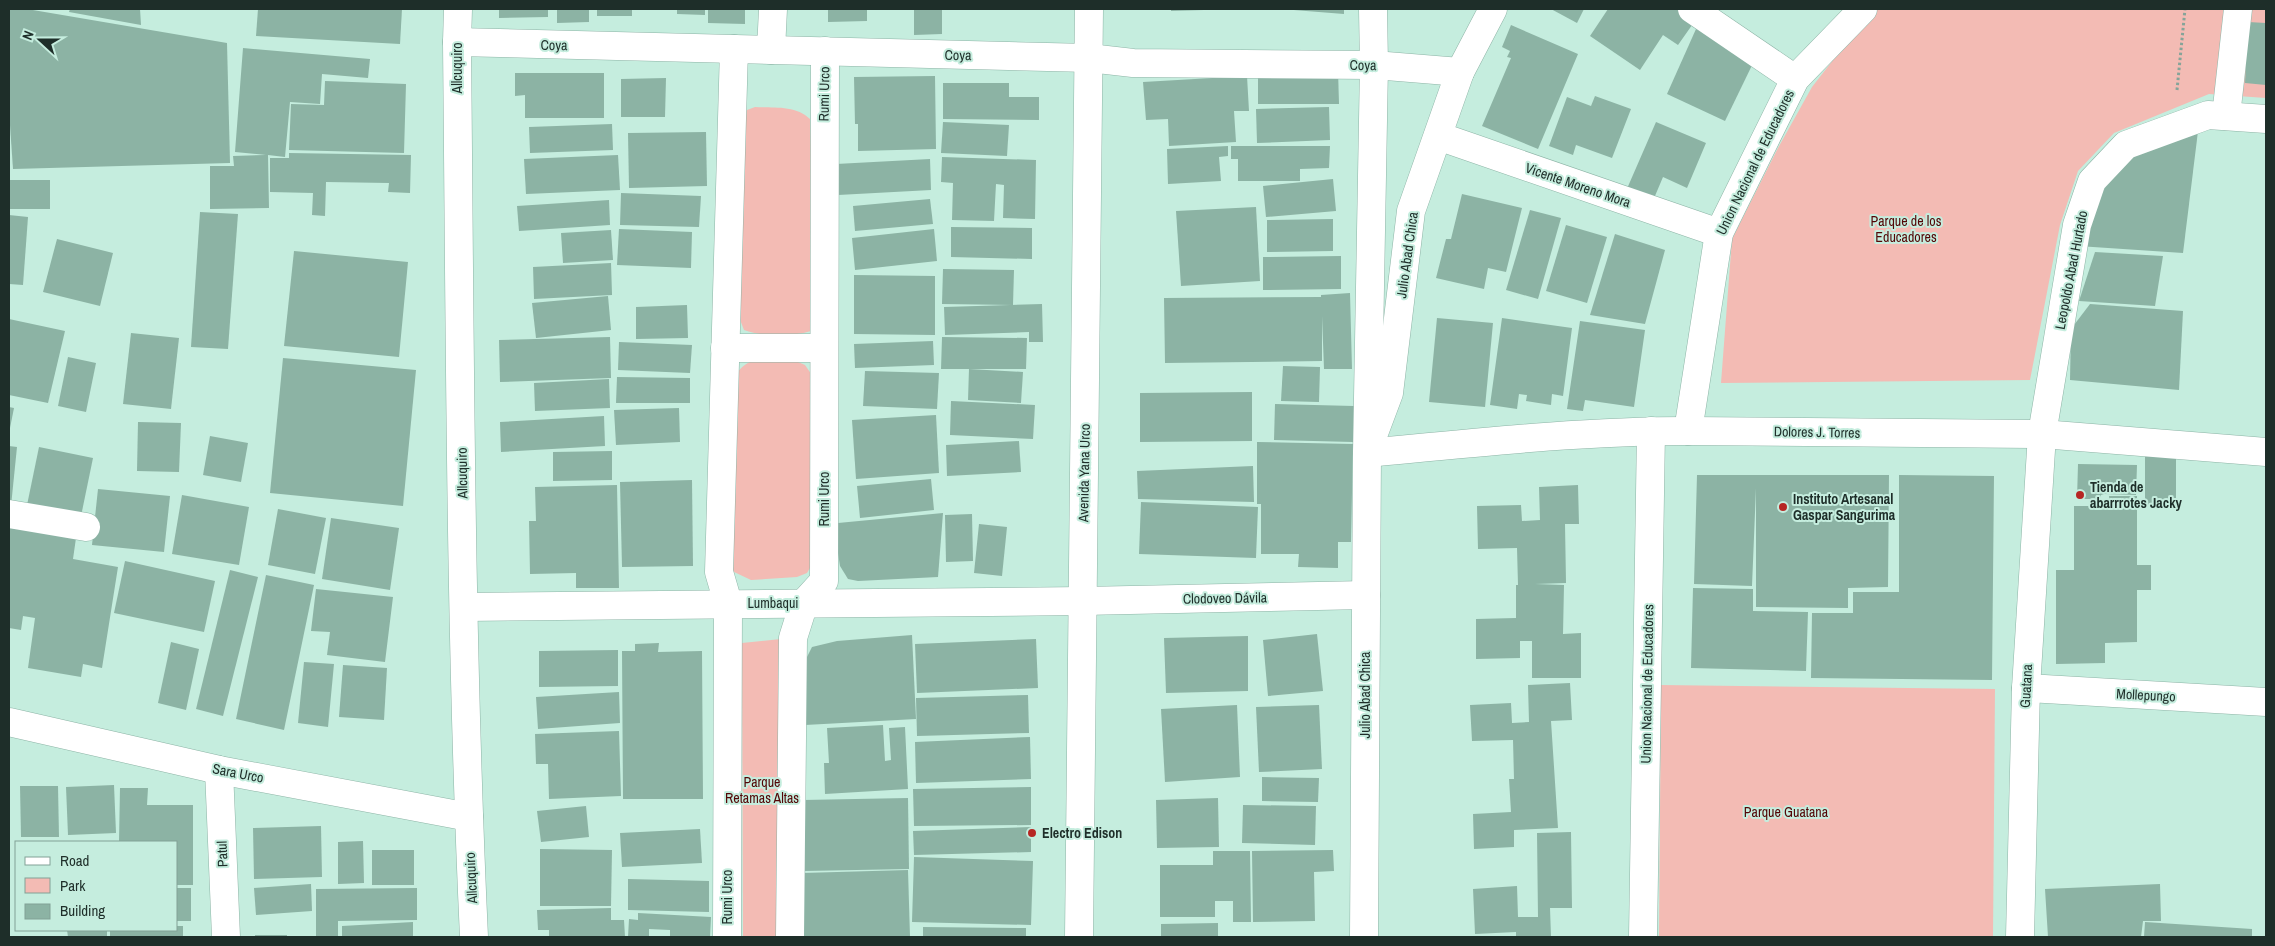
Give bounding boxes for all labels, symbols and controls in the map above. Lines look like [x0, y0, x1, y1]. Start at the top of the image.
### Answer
north arrow [15, 15, 65, 65]
text: N [18, 28, 38, 42]
street label: Coya [540, 36, 568, 54]
street label: Allcuquiro [448, 42, 466, 95]
street label: Coya [944, 46, 972, 64]
street label: Coya [1349, 56, 1377, 74]
street label: Rumi Urco [815, 66, 833, 122]
street label: Union Nacional de Educadores [1712, 86, 1798, 238]
street label: Vicente Moreno Mora [1523, 159, 1634, 212]
street label: Leopoldo Abad Hurtado [2051, 209, 2091, 331]
street label: Julio Abad Chica [1392, 210, 1422, 299]
park label: Parque de los Educadores [1871, 212, 1942, 246]
street label: Dolores J. Torres [1774, 422, 1861, 442]
street label: Avenida Yana Urco [1074, 424, 1094, 523]
street label: Allcuquiro [453, 447, 471, 500]
street label: Rumi Urco [815, 472, 833, 526]
place label: Tienda de abarrrotes Jacky [2090, 478, 2183, 512]
marker: Tienda de abarrrotes Jacky [2074, 489, 2086, 501]
place label: Instituto Artesanal Gaspar Sangurima [1793, 490, 1896, 524]
marker: Instituto Artesanal Gaspar Sangurima [1777, 501, 1789, 513]
street label: Clodoveo Dávila [1183, 588, 1268, 608]
street label: Lumbaqui [747, 594, 799, 612]
street label: Union Nacional de Educadores [1637, 604, 1657, 764]
street label: Julio Abad Chica [1356, 651, 1374, 738]
street label: Guatana [2016, 663, 2036, 708]
street label: Mollepungo [2116, 684, 2176, 706]
street label: Sara Urco [211, 759, 265, 787]
park label: Parque Retamas Altas [725, 773, 799, 807]
park label: Parque Guatana [1744, 803, 1829, 821]
place label: Electro Edison [1042, 824, 1122, 842]
marker: Electro Edison [1026, 827, 1038, 839]
legend [15, 841, 178, 931]
street label: Patul [213, 841, 231, 867]
text: Road [60, 850, 89, 871]
street label: Allcuquiro [461, 852, 481, 905]
street label: Rumi Urco [718, 870, 736, 924]
text: Park [60, 875, 86, 896]
text: Building [60, 900, 105, 921]

